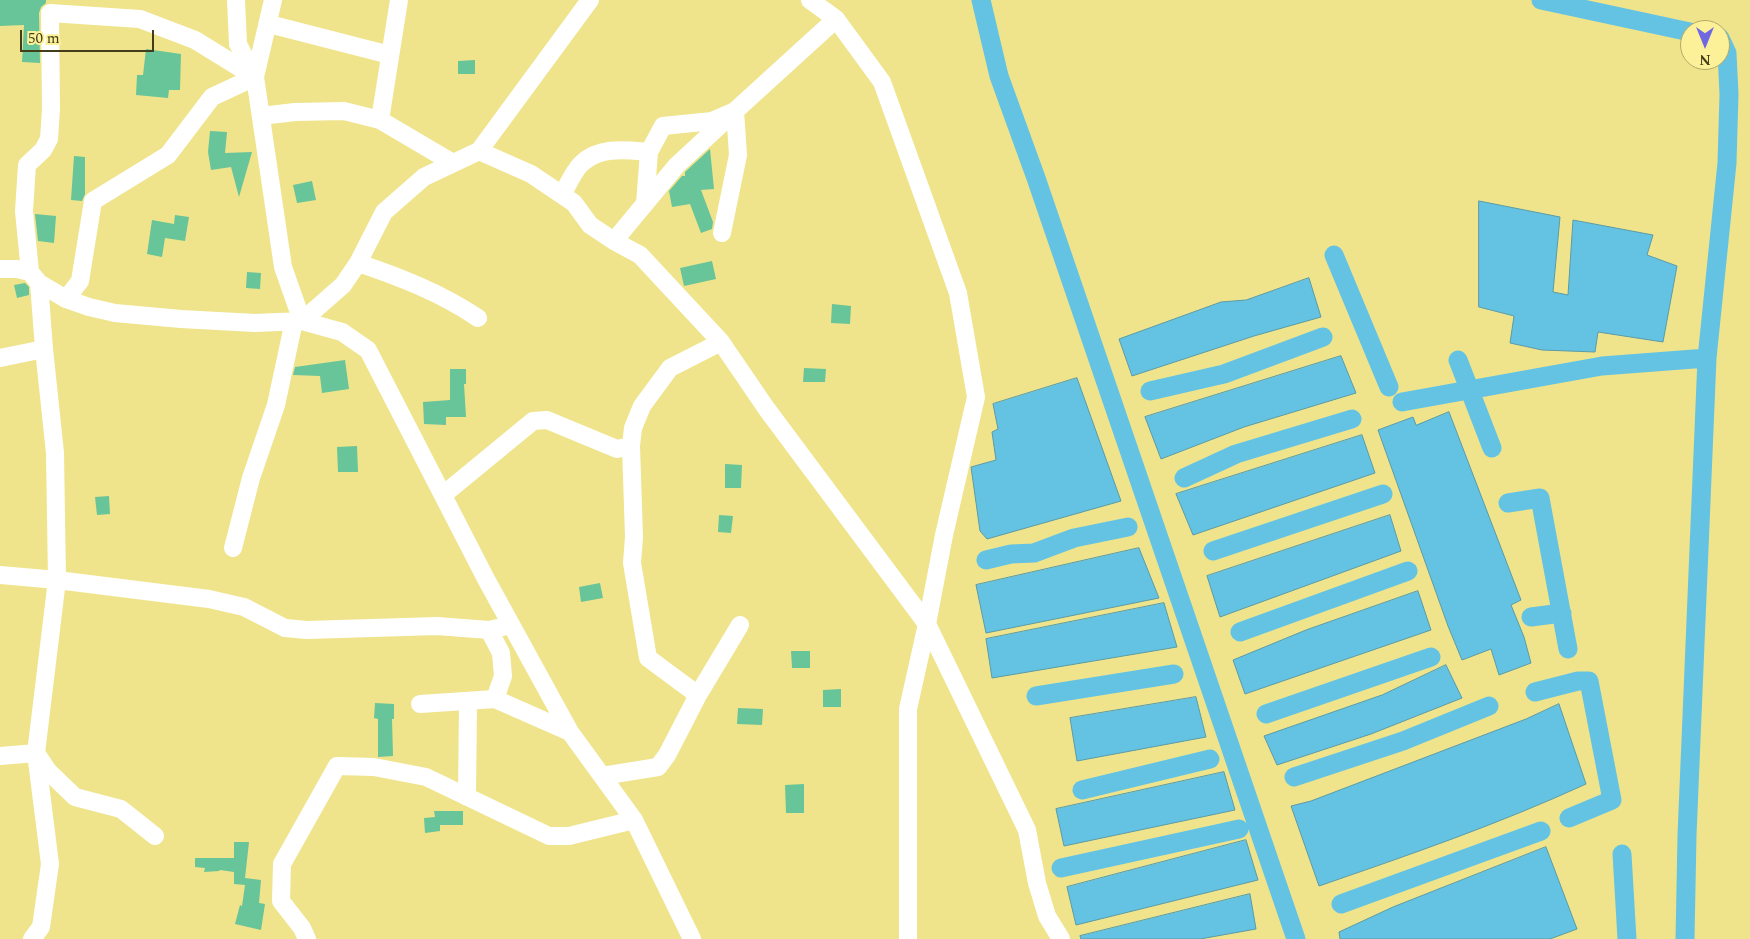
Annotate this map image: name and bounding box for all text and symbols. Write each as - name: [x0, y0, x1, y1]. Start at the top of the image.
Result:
- scale bar: [22, 20, 156, 52]
- north arrow: [1680, 20, 1730, 70]
- text: 50 m: [28, 27, 60, 50]
- text: N: [1699, 49, 1711, 70]

